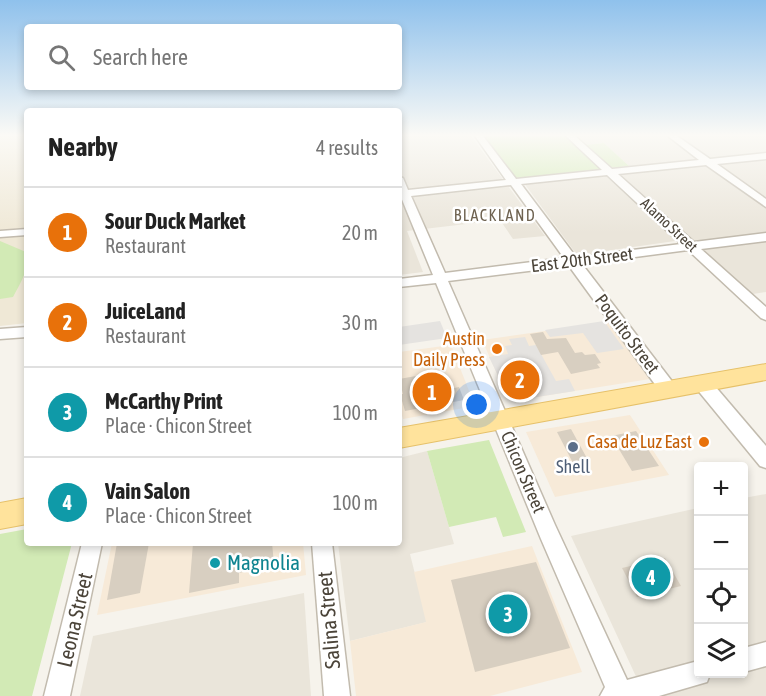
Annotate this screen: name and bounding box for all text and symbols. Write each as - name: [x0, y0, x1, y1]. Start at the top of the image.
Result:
- search box: [24, 24, 402, 90]
- icon: search: [45, 41, 78, 74]
- text: Search here: [93, 44, 188, 70]
- text: Nearby: [48, 132, 118, 162]
- text: 4 results: [316, 136, 378, 159]
- street label: Alamo Street: [638, 194, 701, 255]
- district label: BLACKLAND: [454, 206, 536, 224]
- text: Sour Duck Market: [105, 208, 246, 234]
- text: 1: [63, 221, 72, 244]
- text: 20 m: [342, 221, 378, 244]
- text: Restaurant: [105, 234, 186, 257]
- street label: East 20th Street: [530, 243, 634, 276]
- street label: Poquito Street: [591, 290, 664, 378]
- text: JuiceLand: [105, 298, 186, 324]
- text: 2: [63, 311, 72, 334]
- text: 30 m: [342, 311, 378, 334]
- text: Restaurant: [105, 324, 186, 347]
- place label: Austin Daily Press: [413, 328, 485, 370]
- marker: Austin Daily Press: [490, 342, 504, 356]
- pin: 2: [500, 358, 540, 403]
- pin: 1: [412, 370, 452, 414]
- text: McCarthy Print: [105, 388, 223, 414]
- your location: [462, 390, 491, 419]
- text: 3: [63, 401, 72, 424]
- text: 100 m: [333, 401, 378, 424]
- text: Place · Chicon Street: [105, 414, 252, 437]
- street label: Chicon Street: [497, 428, 550, 516]
- place label: Casa de Luz East: [587, 431, 692, 452]
- marker: Casa de Luz East: [697, 435, 711, 449]
- marker: Shell: [566, 440, 580, 454]
- place label: Shell: [556, 456, 590, 477]
- map controls: [694, 462, 748, 678]
- button: +: [694, 462, 748, 516]
- text: Vain Salon: [105, 478, 190, 504]
- text: 4: [63, 491, 72, 514]
- text: 100 m: [333, 491, 378, 514]
- text: Place · Chicon Street: [105, 504, 252, 527]
- button: −: [694, 516, 748, 570]
- place label: Magnolia: [227, 550, 300, 574]
- pin: 4: [632, 554, 670, 600]
- marker: Magnolia: [208, 556, 222, 570]
- street label: Leona Street: [51, 570, 97, 669]
- street label: Salina Street: [312, 570, 344, 670]
- button: locate: [694, 570, 748, 624]
- pin: 3: [488, 592, 528, 636]
- button: layers: [694, 624, 748, 678]

